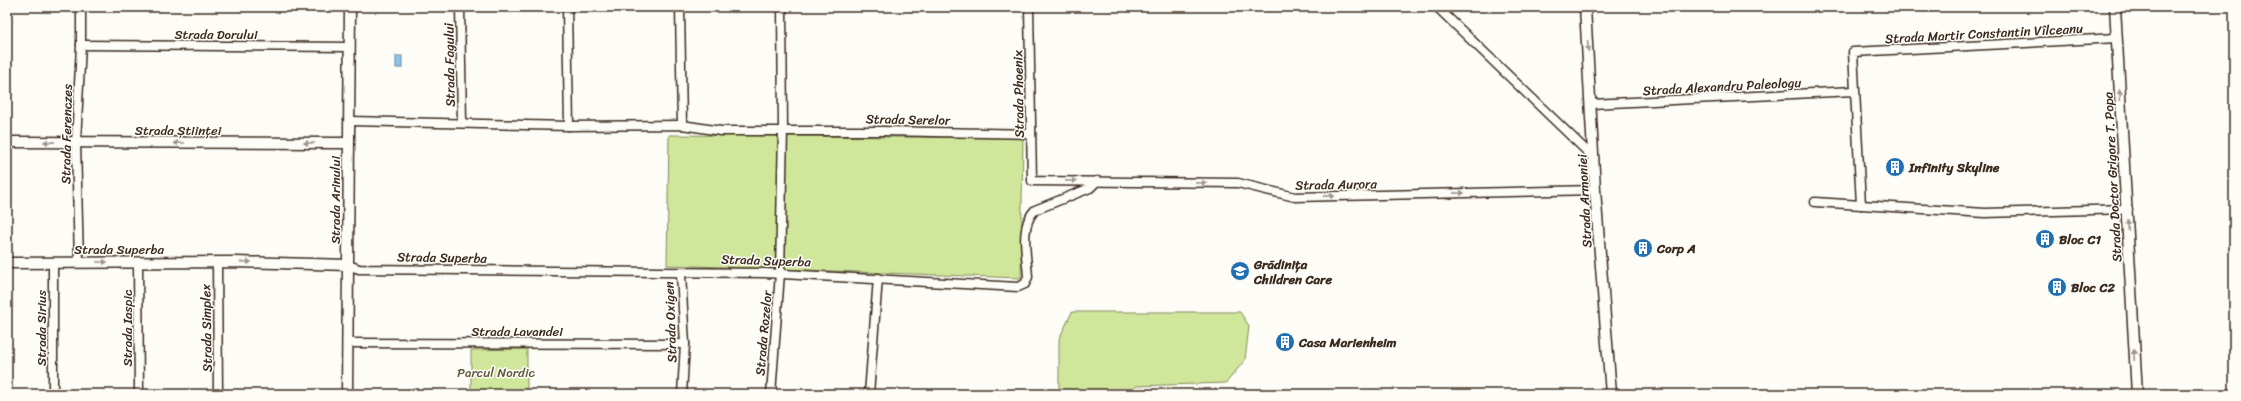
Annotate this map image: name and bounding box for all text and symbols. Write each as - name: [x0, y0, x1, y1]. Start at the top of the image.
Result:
- street label: Strada Martir Constantin Vîlceanu: [1885, 17, 2084, 50]
- street label: Strada Fagului: [437, 22, 462, 107]
- street label: Strada Dorului: [174, 23, 258, 46]
- one-way arrow: [1584, 40, 1591, 52]
- street label: Strada Phoenix: [1006, 50, 1031, 138]
- street label: Strada Alexandru Paleologu: [1642, 71, 1802, 102]
- street label: Strada Ferenczes: [54, 84, 79, 184]
- one-way arrow: [2117, 89, 2124, 101]
- street label: Strada Doctor Grigore T. Popa: [2097, 91, 2128, 263]
- street label: Strada Serelor: [866, 107, 951, 132]
- street label: Strada Științei: [135, 119, 222, 142]
- one-way arrow: [42, 139, 55, 145]
- one-way arrow: [172, 140, 185, 146]
- one-way arrow: [302, 140, 315, 146]
- street label: Strada Armoniei: [1571, 153, 1598, 248]
- street label: Strada Arinului: [324, 156, 347, 244]
- building icon: Infinity Skyline: [1884, 156, 1906, 178]
- place label: Infinity Skyline: [1908, 156, 2000, 179]
- street label: Strada Aurora: [1295, 172, 1378, 197]
- one-way arrow: [1065, 178, 1078, 184]
- one-way arrow: [1195, 180, 1208, 186]
- one-way arrow: [1453, 190, 1466, 196]
- one-way arrow: [1323, 193, 1336, 199]
- one-way arrow: [2125, 219, 2132, 231]
- building icon: Bloc C1: [2034, 228, 2056, 250]
- place label: Bloc C1: [2059, 228, 2101, 251]
- building icon: Corp A: [1632, 237, 1654, 259]
- place label: Corp A: [1656, 237, 1696, 260]
- street label: Strada Superba: [74, 238, 164, 261]
- street label: Strada Superba: [397, 245, 488, 270]
- street label: Strada Superba: [721, 247, 812, 274]
- place label: Grădinița Children Care: [1253, 253, 1332, 291]
- one-way arrow: [96, 259, 109, 265]
- one-way arrow: [240, 259, 253, 265]
- school or university icon: Grădinița Children Care: [1229, 260, 1251, 282]
- building icon: Bloc C2: [2046, 276, 2068, 298]
- place label: Bloc C2: [2071, 276, 2115, 299]
- street label: Strada Oxigen: [658, 281, 683, 363]
- street label: Strada Simplex: [194, 283, 219, 372]
- street label: Strada Iaspic: [116, 289, 139, 367]
- street label: Strada Rozelor: [748, 289, 779, 377]
- street label: Strada Sirius: [30, 290, 53, 366]
- street label: Strada Lavandei: [471, 320, 563, 343]
- building icon: Casa Marienheim: [1274, 331, 1296, 353]
- place label: Casa Marienheim: [1298, 331, 1396, 354]
- one-way arrow: [2131, 349, 2138, 361]
- park label: Parcul Nordic: [457, 361, 536, 384]

